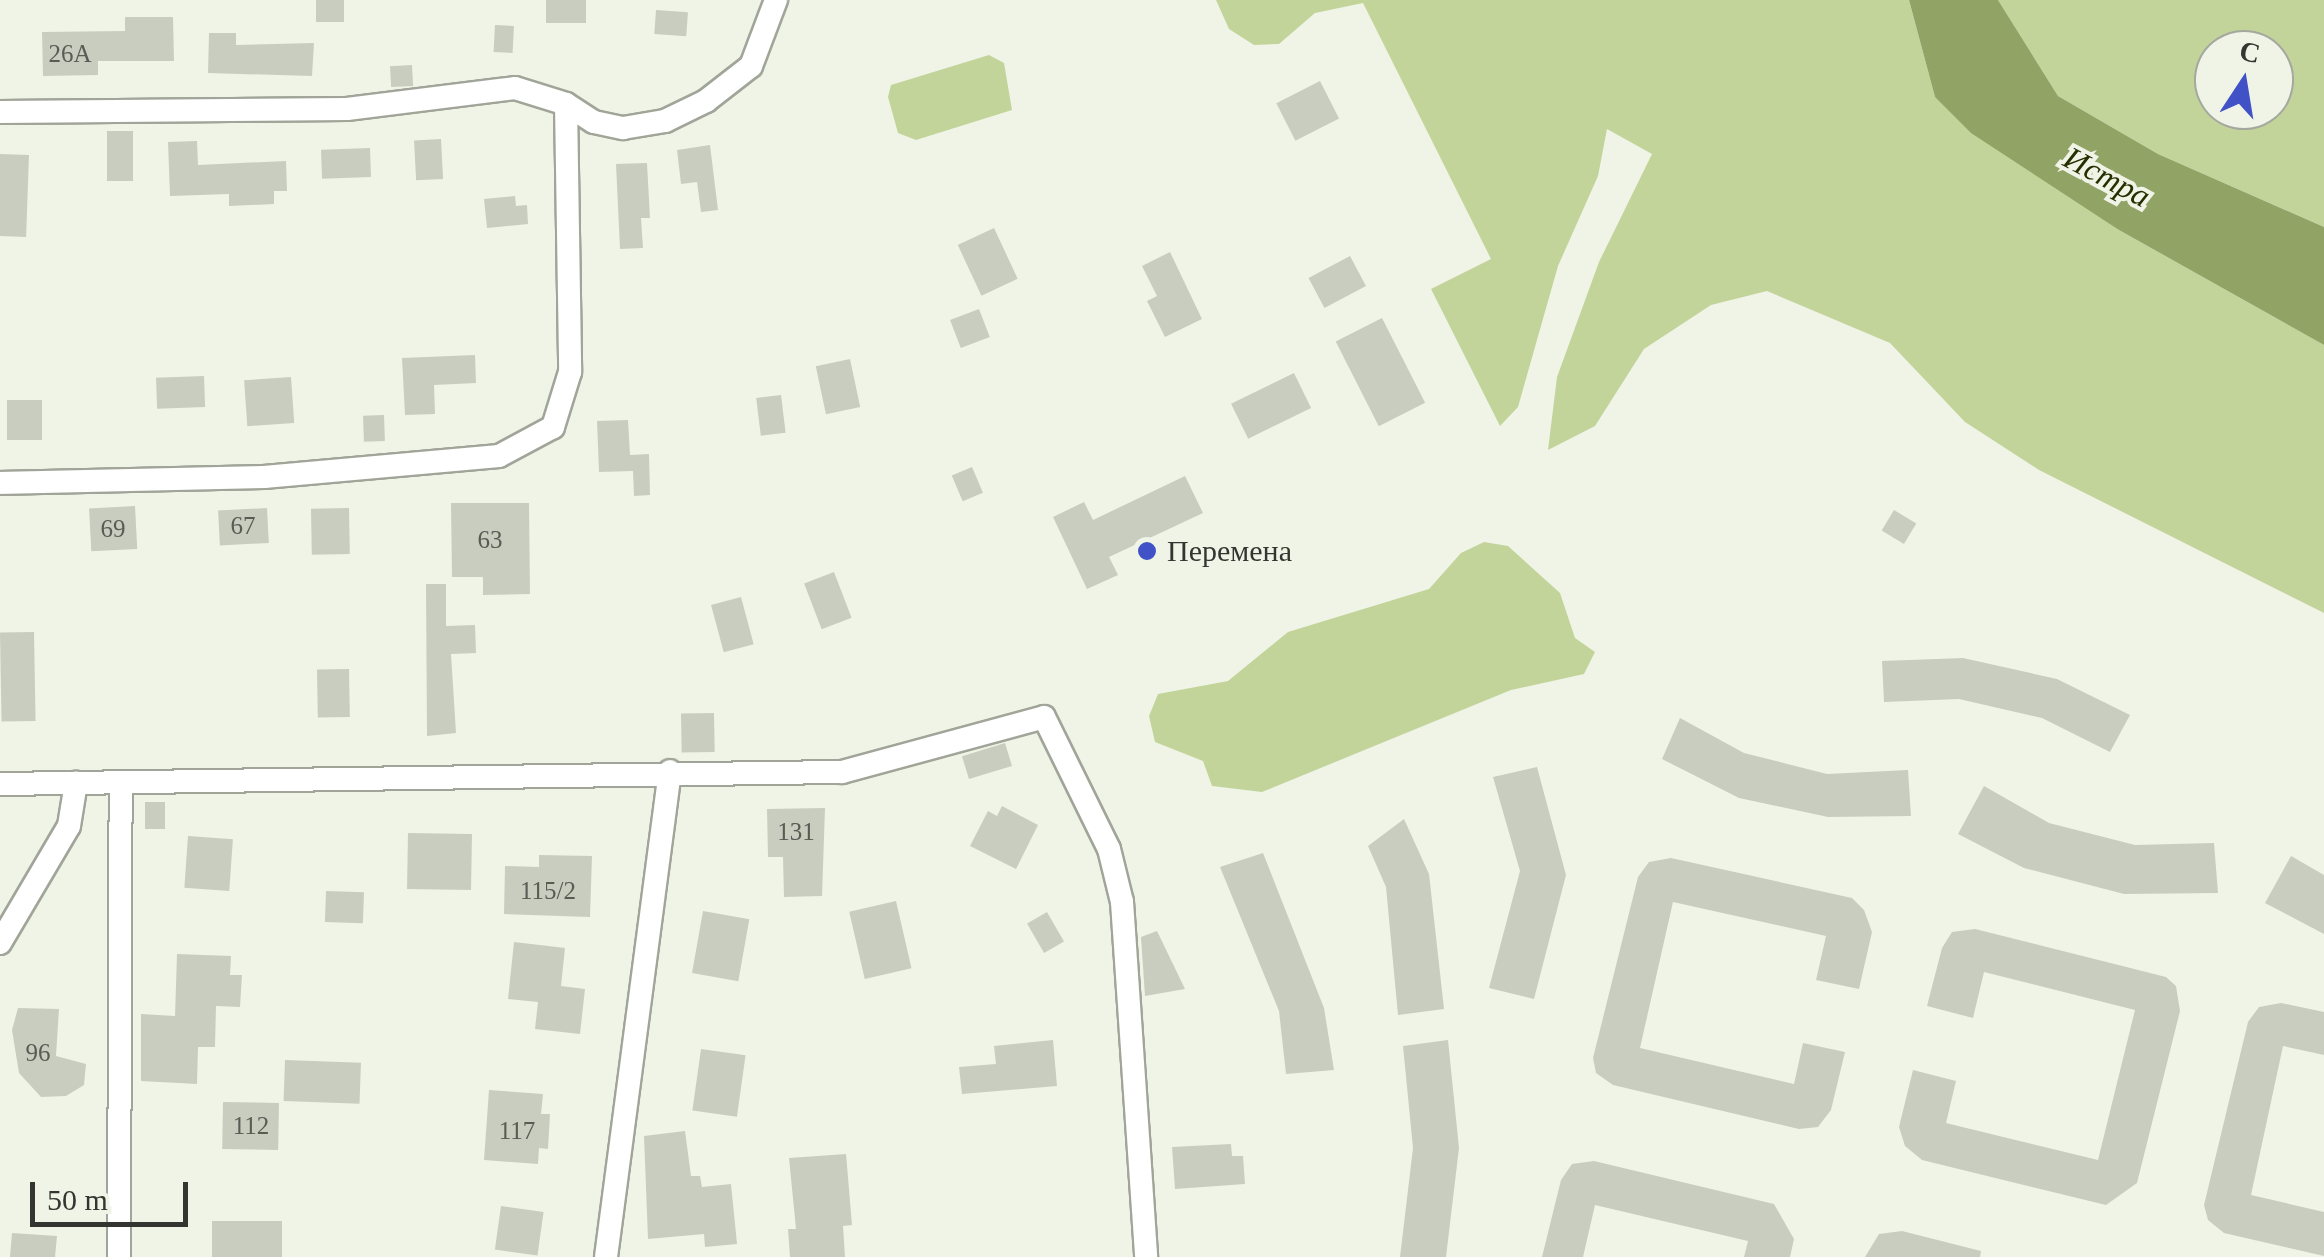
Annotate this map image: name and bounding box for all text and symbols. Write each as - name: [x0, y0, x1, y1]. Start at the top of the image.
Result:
- north arrow: [2194, 30, 2294, 130]
- text: С: [2237, 35, 2263, 69]
- house number: 26А: [48, 39, 92, 69]
- water label: Истра: [2057, 138, 2157, 216]
- house number: 67: [230, 511, 256, 541]
- house number: 69: [100, 514, 126, 544]
- house number: 63: [478, 525, 502, 555]
- place label: Перемена: [1167, 533, 1292, 569]
- marker: Перемена: [1136, 540, 1158, 562]
- house number: 131: [777, 817, 815, 847]
- house number: 115/2: [520, 876, 576, 906]
- house number: 96: [26, 1038, 50, 1068]
- house number: 112: [233, 1111, 269, 1141]
- house number: 117: [499, 1116, 535, 1146]
- scale bar: [35, 1162, 192, 1224]
- text: 50 m: [47, 1183, 108, 1216]

